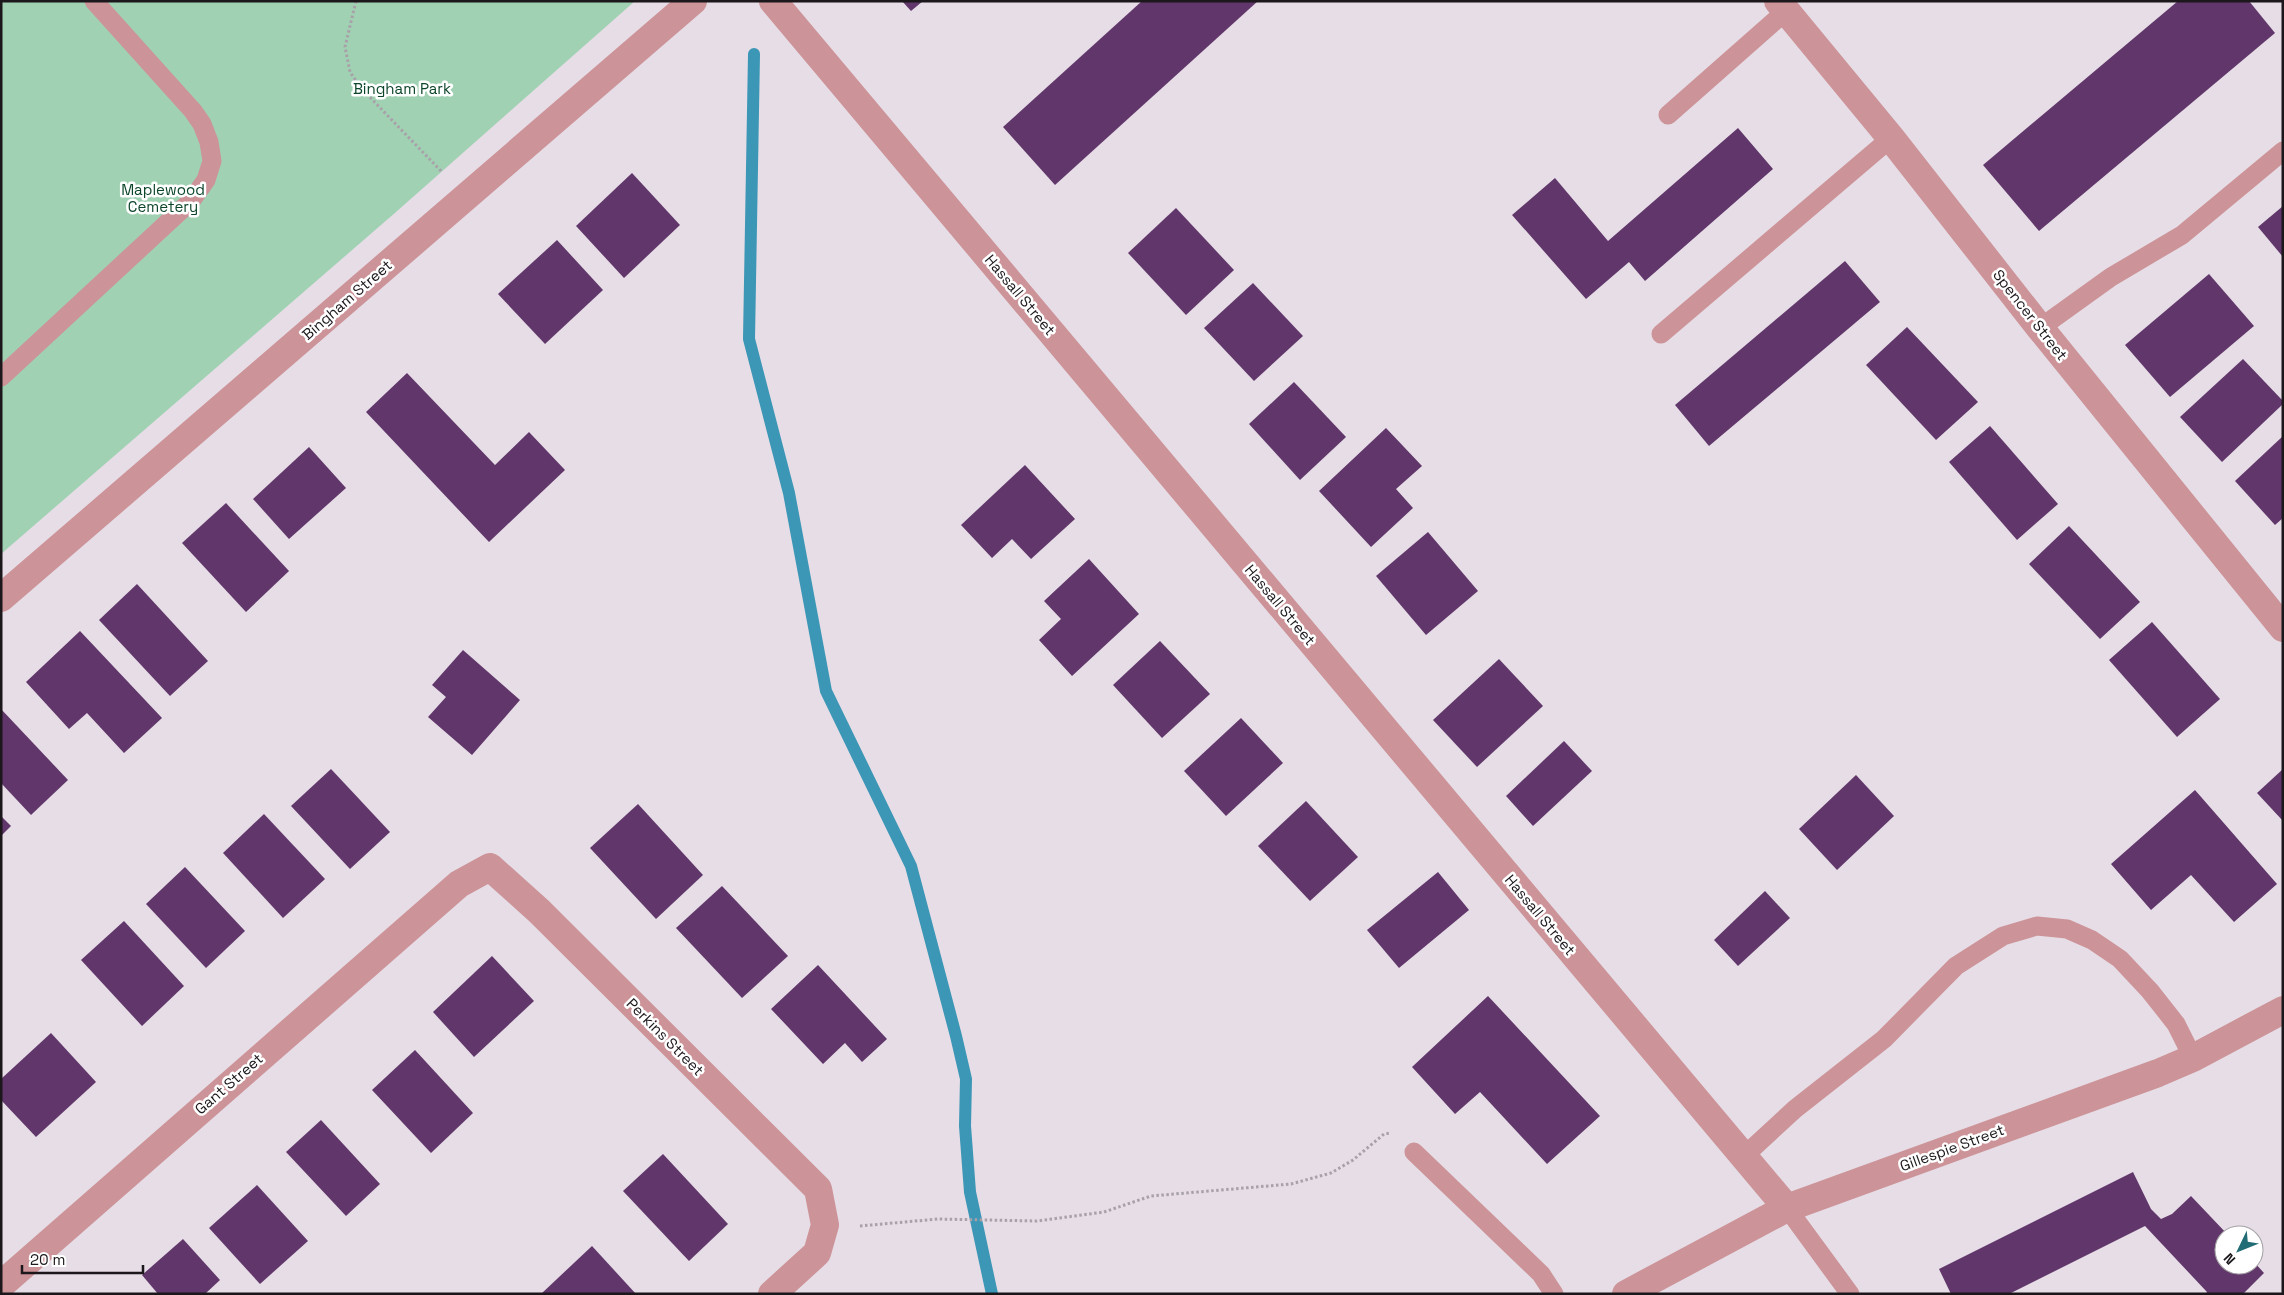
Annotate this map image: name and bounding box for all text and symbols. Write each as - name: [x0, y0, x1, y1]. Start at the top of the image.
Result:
- park label: Bingham Park: [353, 79, 451, 98]
- park label: Maplewood Cemetery: [121, 180, 205, 216]
- street label: Hassall Street: [981, 250, 1060, 339]
- street label: Bingham Street: [298, 255, 396, 344]
- street label: Spencer Street: [1989, 265, 2072, 364]
- street label: Hassall Street: [1241, 560, 1320, 649]
- street label: Hassall Street: [1501, 870, 1580, 959]
- street label: Perkins Street: [623, 994, 708, 1079]
- street label: Gant Street: [191, 1049, 267, 1118]
- street label: Gillespie Street: [1897, 1120, 2007, 1175]
- north arrow: [2214, 1225, 2264, 1275]
- scale bar: [22, 1242, 144, 1274]
- text: N: [2220, 1249, 2239, 1268]
- text: 20 m: [30, 1250, 65, 1269]

